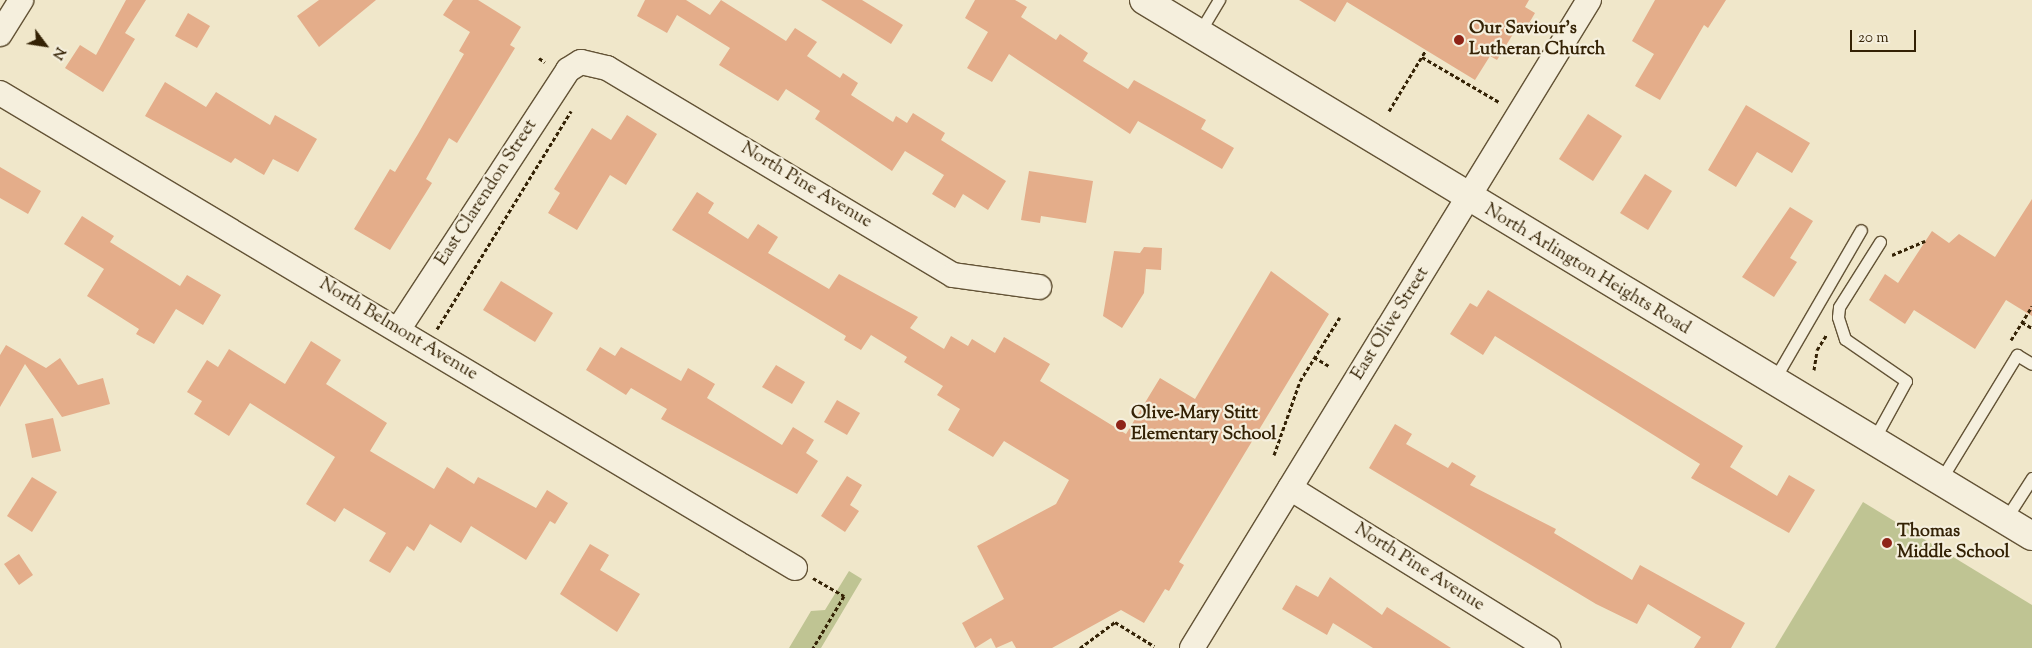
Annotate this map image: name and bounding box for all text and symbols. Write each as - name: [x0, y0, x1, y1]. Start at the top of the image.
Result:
- place label: Our Saviour's Lutheran Church: [1469, 19, 1605, 62]
- north arrow: [20, 20, 70, 70]
- scale bar: [1852, 20, 1918, 52]
- text: 20 m: [1858, 28, 1889, 49]
- marker: Our Saviour's Lutheran Church: [1453, 34, 1465, 46]
- text: N: [46, 43, 69, 63]
- street label: East Clarendon Street: [432, 116, 542, 270]
- street label: North Pine Avenue: [737, 138, 875, 234]
- street label: North Arlington Heights Road: [1480, 200, 1694, 340]
- street label: East Olive Street: [1348, 263, 1434, 385]
- street label: North Belmont Avenue: [315, 274, 481, 386]
- place label: Olive-Mary Stitt Elementary School: [1131, 404, 1276, 446]
- marker: Olive-Mary Stitt Elementary School: [1115, 419, 1127, 431]
- street label: North Pine Avenue: [1350, 519, 1488, 617]
- place label: Thomas Middle School: [1897, 522, 2010, 564]
- marker: Thomas Middle School: [1881, 537, 1893, 549]

